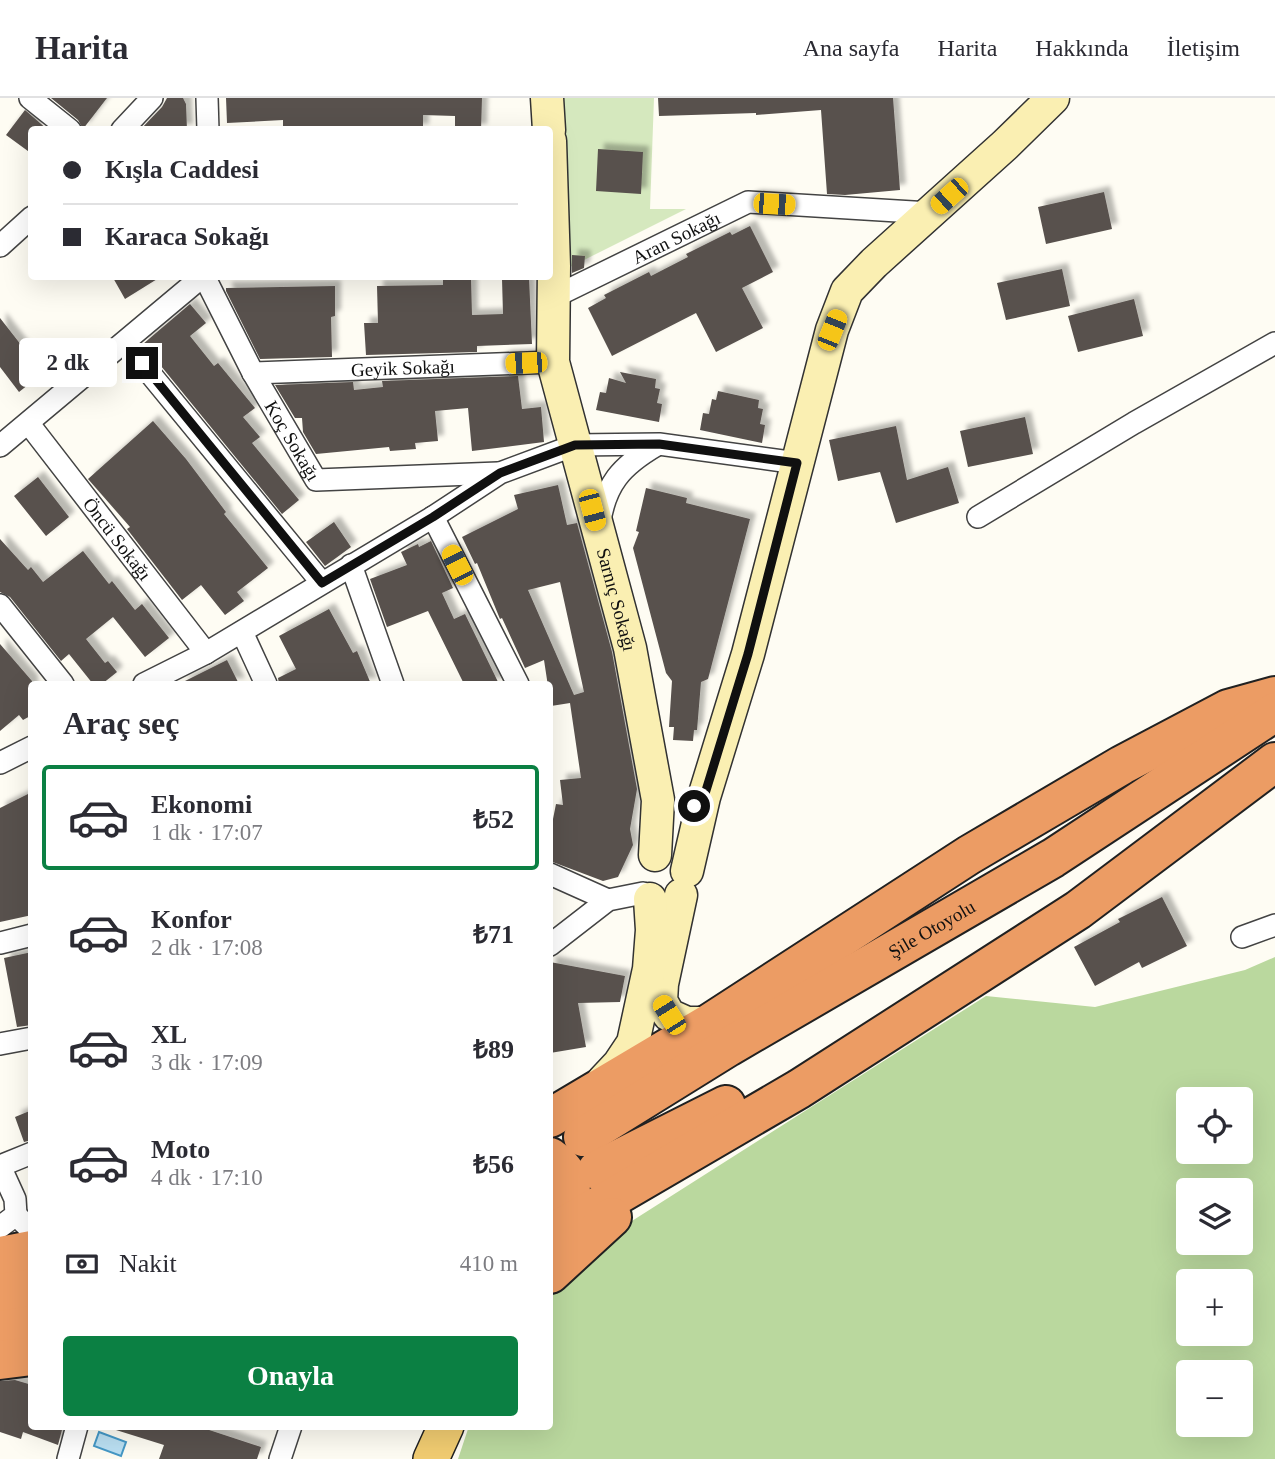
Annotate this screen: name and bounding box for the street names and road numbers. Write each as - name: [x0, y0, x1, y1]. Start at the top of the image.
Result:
- street label: Aran Sokağı: [629, 207, 724, 268]
- street label: Geyik Sokağı: [351, 356, 455, 380]
- street label: Koç Sokağı: [261, 397, 324, 485]
- street label: Öncü Sokağı: [79, 494, 156, 585]
- street label: Sarnıç Sokağı: [593, 546, 640, 653]
- street label: Şile Otoyolu: [885, 896, 979, 962]

